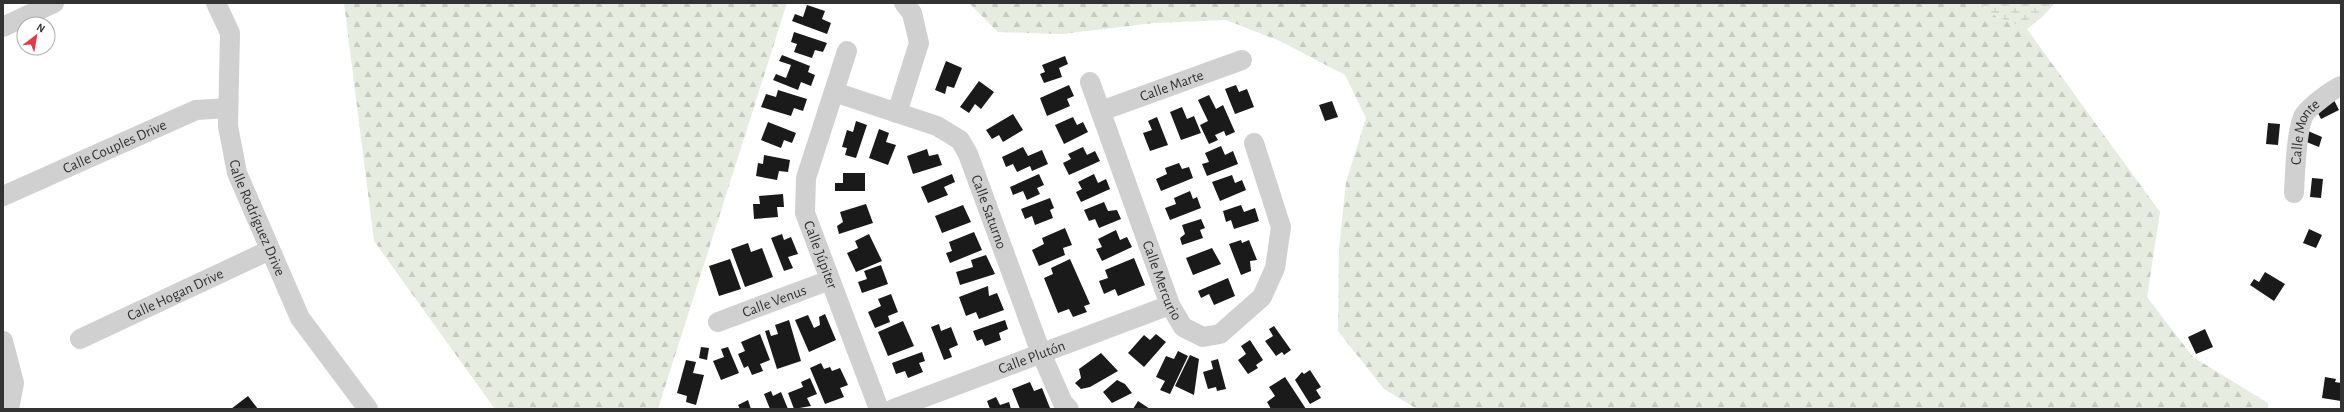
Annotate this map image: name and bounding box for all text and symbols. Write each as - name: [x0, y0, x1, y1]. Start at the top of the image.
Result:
- north arrow: [16, 16, 56, 56]
- text: N: [35, 21, 47, 35]
- street label: Calle Marte: [1138, 67, 1205, 104]
- street label: Calle Monte: [2288, 96, 2322, 166]
- street label: Calle Couples Drive: [60, 117, 169, 176]
- street label: Calle Rodríguez Drive: [227, 158, 288, 278]
- street label: Calle Saturno: [969, 173, 1010, 251]
- street label: Calle Júpiter: [801, 219, 840, 291]
- street label: Calle Mercurio: [1140, 239, 1185, 323]
- street label: Calle Hogan Drive: [125, 266, 226, 323]
- street label: Calle Venus: [740, 282, 808, 320]
- street label: Calle Plutón: [996, 338, 1067, 376]

